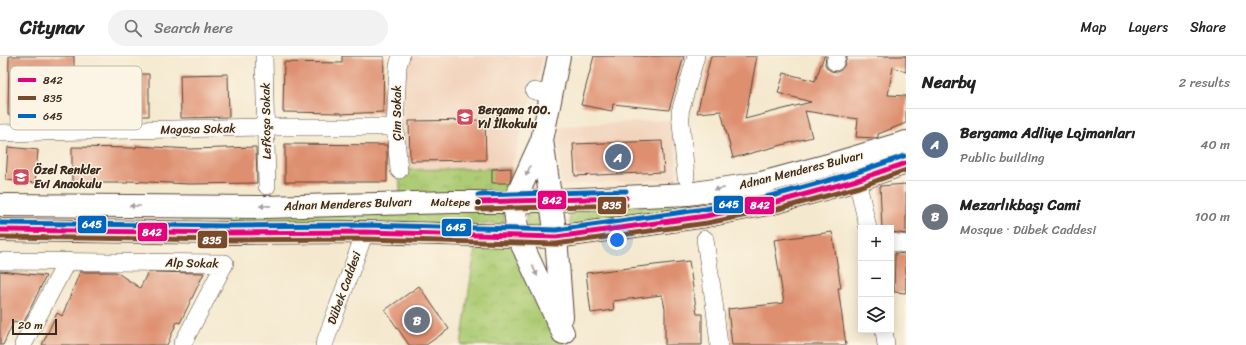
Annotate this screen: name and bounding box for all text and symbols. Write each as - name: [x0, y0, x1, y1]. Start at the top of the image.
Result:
- search box: [108, 10, 388, 46]
- text: Citynav: [20, 11, 84, 44]
- text: Search here: [154, 15, 233, 41]
- text: Map: [1081, 15, 1106, 40]
- text: Layers: [1128, 15, 1168, 40]
- text: Share: [1190, 15, 1226, 40]
- icon: search: [122, 17, 144, 39]
- legend: [10, 66, 142, 130]
- text: Nearby: [922, 67, 976, 97]
- text: 842: [43, 71, 64, 90]
- text: 2 results: [1179, 71, 1230, 94]
- street label: Lefkoşa Sokak: [254, 82, 278, 159]
- street label: Çim Sokak: [386, 85, 408, 141]
- text: 835: [43, 89, 63, 108]
- place label: Bergama 100. Yıl İlkokulu: [478, 99, 551, 135]
- text: 645: [43, 107, 63, 126]
- school or university icon: Bergama 100. Yıl İlkokulu: [455, 107, 475, 127]
- street label: Magosa Sokak: [160, 117, 236, 141]
- text: Bergama Adliye Lojmanları: [960, 120, 1135, 146]
- text: A: [931, 133, 939, 156]
- text: 40 m: [1200, 133, 1230, 156]
- pin: A: [605, 142, 631, 172]
- street label: Adnan Menderes Bulvarı: [735, 144, 866, 196]
- text: Public building: [960, 146, 1045, 169]
- place label: Özel Renkler Evi Anaokulu: [33, 159, 102, 195]
- one-way arrow: [525, 165, 531, 177]
- school or university icon: Özel Renkler Evi Anaokulu: [11, 167, 31, 187]
- one-way arrow: [713, 187, 725, 193]
- line badge: 842: [537, 190, 567, 210]
- street label: Adnan Menderes Bulvarı: [283, 191, 412, 217]
- text: 842: [541, 191, 563, 210]
- text: Mezarlıkbaşı Cami: [960, 192, 1080, 218]
- place label: Maltepe: [431, 193, 471, 212]
- line badge: 645: [713, 195, 744, 214]
- text: 645: [718, 195, 739, 214]
- line badge: 835: [597, 196, 627, 215]
- text: 835: [601, 196, 622, 215]
- line badge: 842: [744, 196, 775, 215]
- text: 842: [749, 196, 771, 215]
- marker: Maltepe: [473, 197, 483, 207]
- one-way arrow: [128, 203, 141, 209]
- one-way arrow: [259, 203, 271, 210]
- text: B: [931, 205, 939, 228]
- text: 100 m: [1195, 205, 1230, 228]
- line badge: 645: [77, 215, 107, 234]
- text: 645: [81, 215, 102, 234]
- line badge: 645: [441, 218, 472, 237]
- text: 645: [445, 218, 466, 237]
- text: Mosque · Dübek Caddesi: [960, 218, 1096, 241]
- line badge: 842: [137, 222, 168, 242]
- text: 842: [141, 223, 163, 242]
- map controls: [858, 225, 894, 333]
- button: +: [858, 225, 894, 261]
- line badge: 835: [197, 230, 228, 249]
- your location: [607, 230, 627, 250]
- text: 835: [201, 231, 222, 250]
- street label: Dübek Caddesi: [321, 248, 368, 328]
- street label: Alp Sokak: [164, 252, 219, 274]
- button: −: [858, 261, 894, 297]
- one-way arrow: [532, 266, 538, 277]
- button: layers: [858, 297, 894, 333]
- pin: B: [404, 305, 430, 335]
- text: 20 m: [18, 316, 43, 335]
- scale bar: [12, 317, 57, 336]

